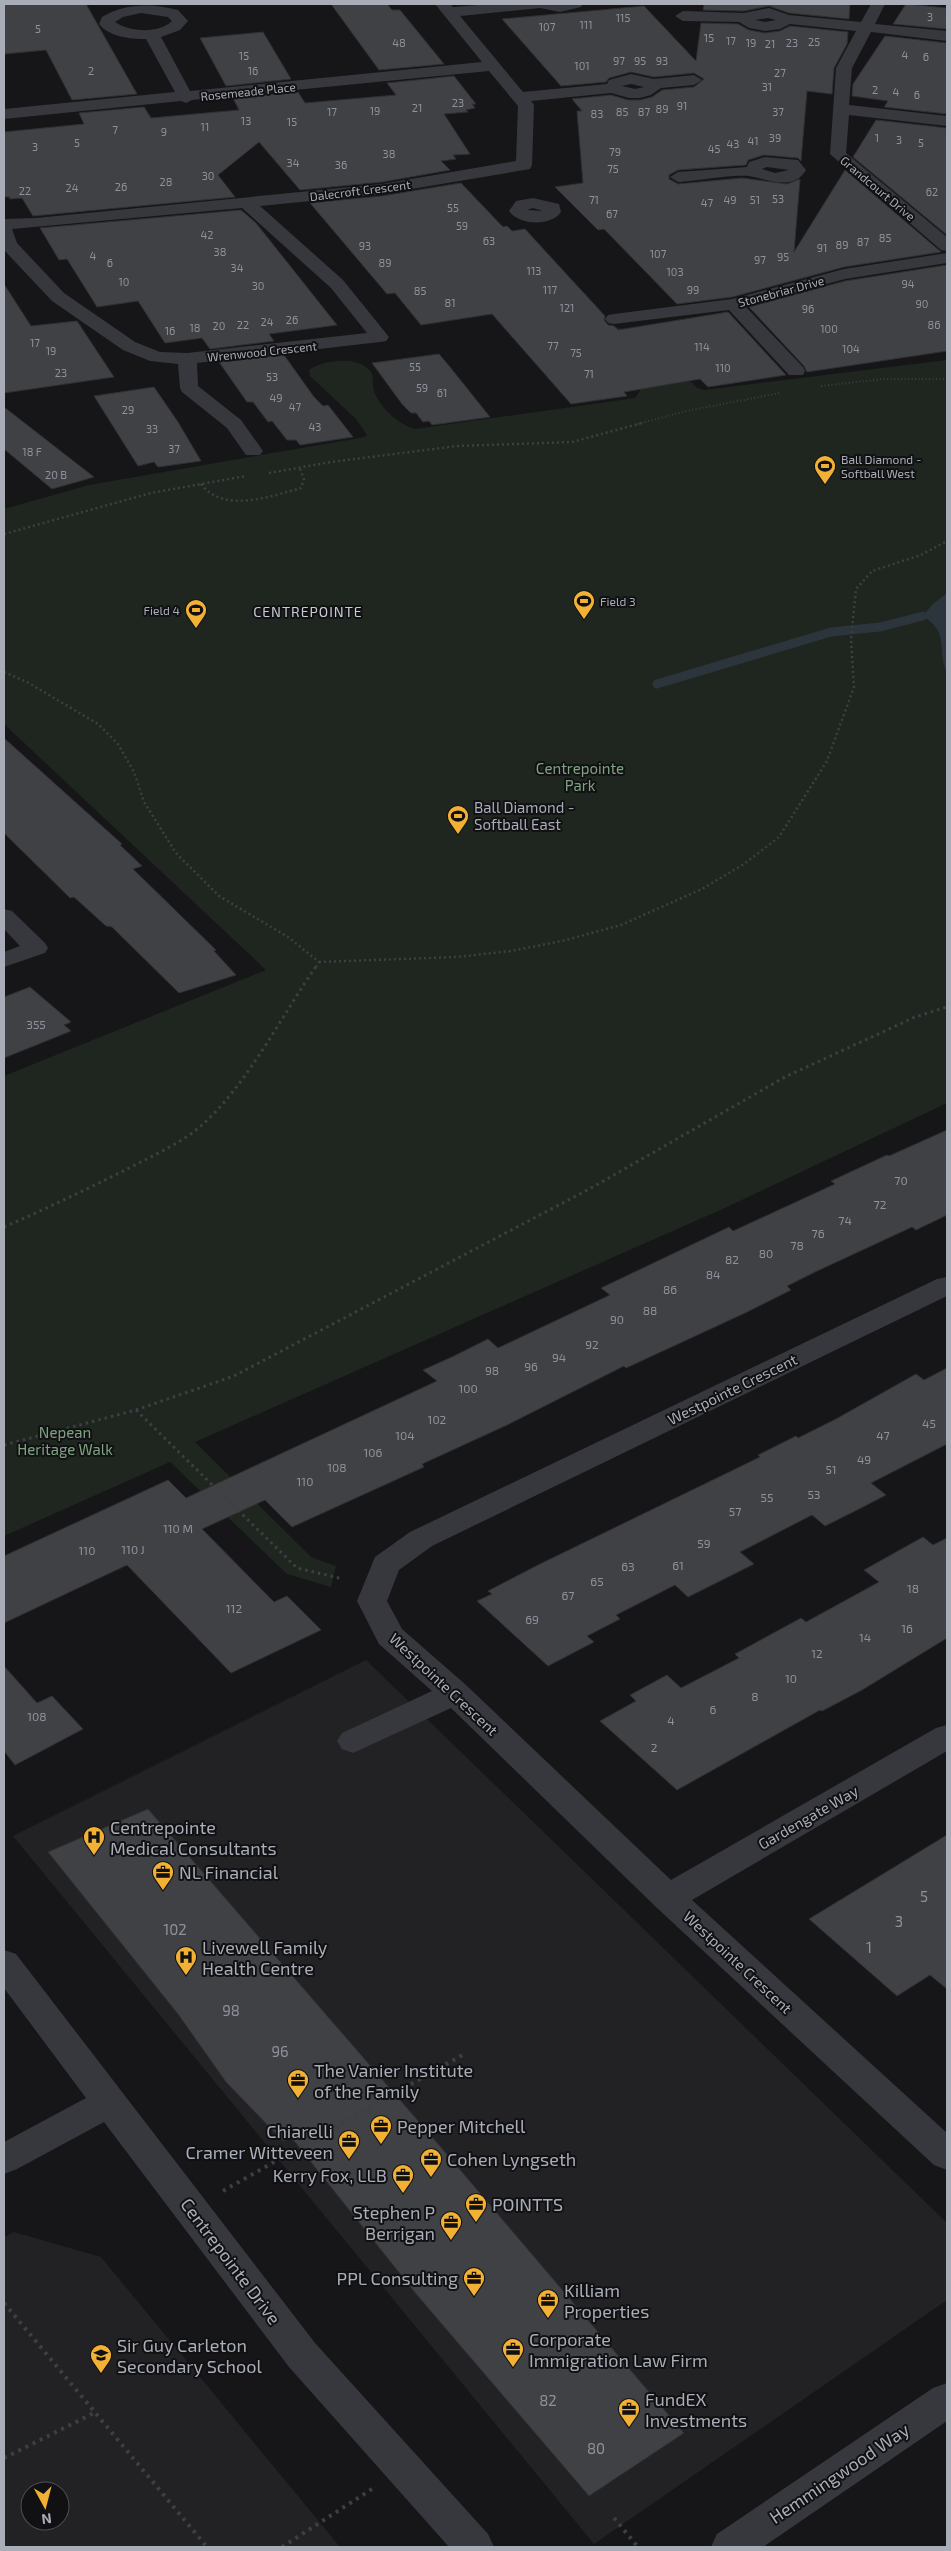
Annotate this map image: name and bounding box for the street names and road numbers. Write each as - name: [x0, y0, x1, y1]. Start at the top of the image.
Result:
- street label: Rosemeade Place: [200, 79, 296, 103]
- street label: Grandcourt Drive: [838, 153, 918, 223]
- street label: Dalecroft Crescent: [309, 177, 412, 203]
- street label: Stonebriar Drive: [736, 273, 826, 309]
- street label: Wrenwood Crescent: [207, 338, 318, 364]
- street label: Westpointe Crescent: [664, 1350, 800, 1428]
- street label: Westpointe Crescent: [386, 1629, 502, 1739]
- street label: Gardengate Way: [755, 1781, 861, 1853]
- street label: Westpointe Crescent: [680, 1907, 796, 2017]
- street label: Centrepointe Drive: [176, 2193, 286, 2329]
- street label: Hemmingwood Way: [765, 2418, 913, 2528]

